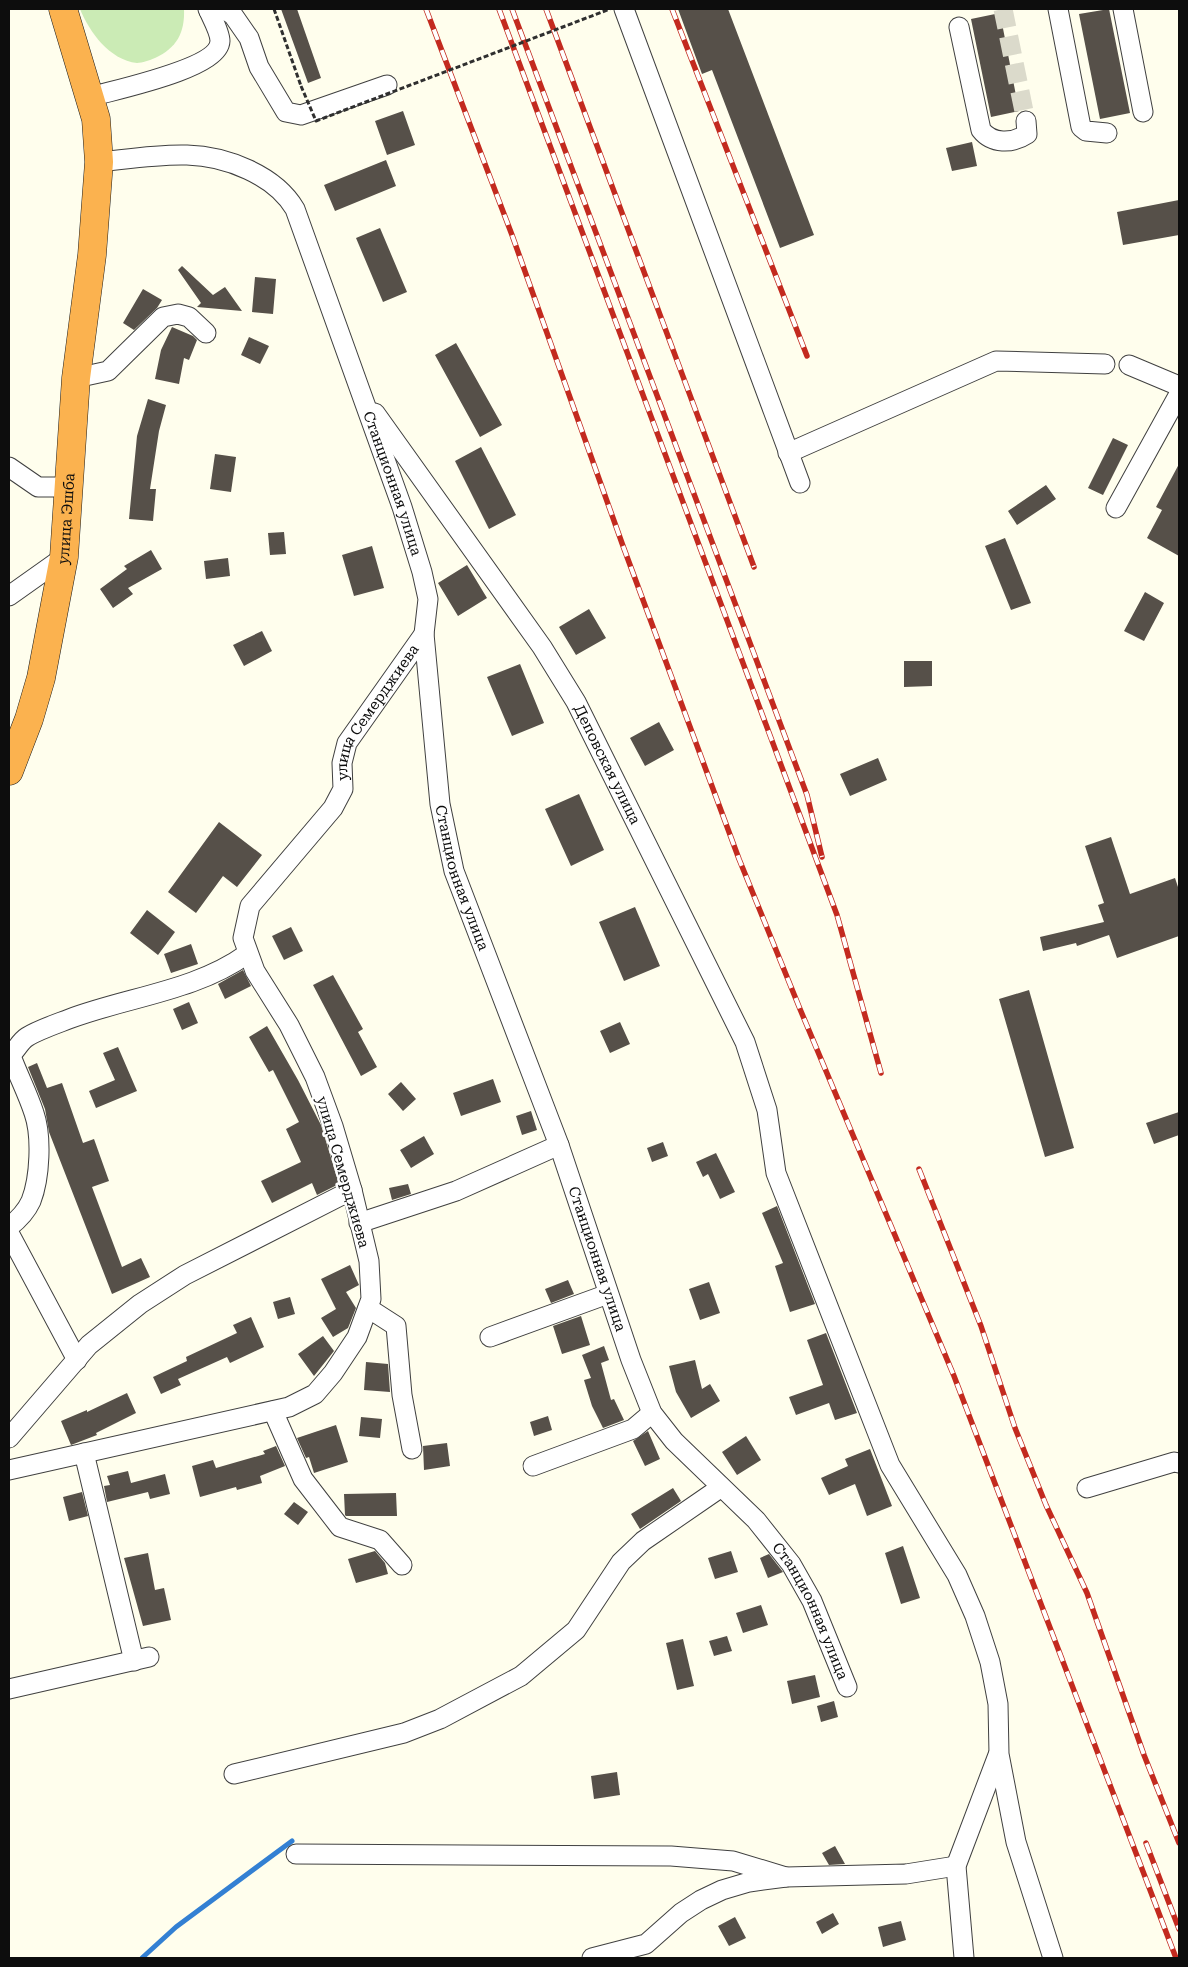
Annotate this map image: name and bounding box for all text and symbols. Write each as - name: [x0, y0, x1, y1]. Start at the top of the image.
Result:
- street label: Станционная улица: [359, 409, 425, 558]
- street label: улица Эшба: [54, 472, 79, 566]
- street label: улица Семерджиева: [333, 641, 423, 781]
- street label: Деповская улица: [570, 702, 644, 827]
- street label: Станционная улица: [431, 803, 493, 953]
- street label: улица Семерджиева: [313, 1094, 373, 1250]
- street label: Станционная улица: [565, 1184, 630, 1334]
- street label: Станционная улица: [768, 1539, 852, 1682]

